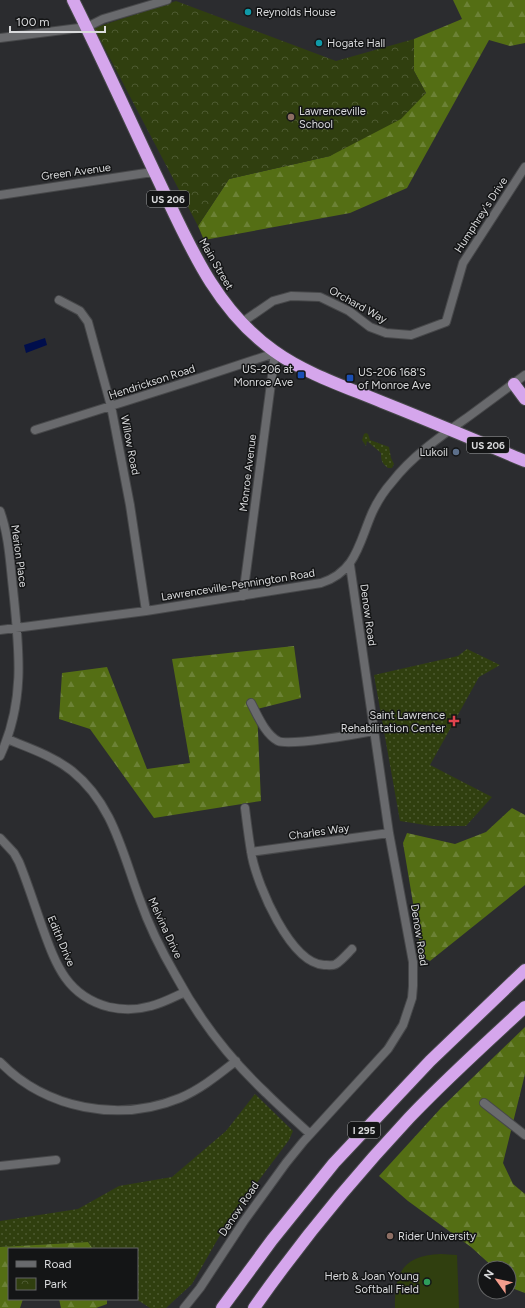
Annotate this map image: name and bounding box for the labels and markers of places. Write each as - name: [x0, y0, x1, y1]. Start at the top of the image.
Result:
- place label: Reynolds House: [256, 6, 336, 19]
- marker: Reynolds House: [243, 7, 253, 17]
- place label: Hogate Hall: [327, 37, 385, 50]
- marker: Hogate Hall: [314, 38, 324, 48]
- place label: Lawrenceville School: [299, 105, 366, 131]
- marker: Lawrenceville School: [286, 112, 296, 122]
- place label: US-206 at Monroe Ave: [233, 363, 293, 389]
- place label: US-206 168'S of Monroe Ave: [358, 366, 431, 392]
- marker: US-206 at Monroe Ave: [296, 370, 306, 380]
- marker: US-206 168'S of Monroe Ave: [345, 373, 355, 383]
- place label: Lukoil: [420, 446, 448, 459]
- marker: Lukoil: [451, 447, 461, 457]
- place label: Saint Lawrence Rehabilitation Center: [341, 709, 445, 735]
- marker: Saint Lawrence Rehabilitation Center: [448, 715, 460, 727]
- place label: Rider University: [398, 1230, 476, 1243]
- marker: Rider University: [385, 1231, 395, 1241]
- place label: Herb & Joan Young Softball Field: [324, 1270, 419, 1296]
- marker: Herb & Joan Young Softball Field: [422, 1277, 432, 1287]

